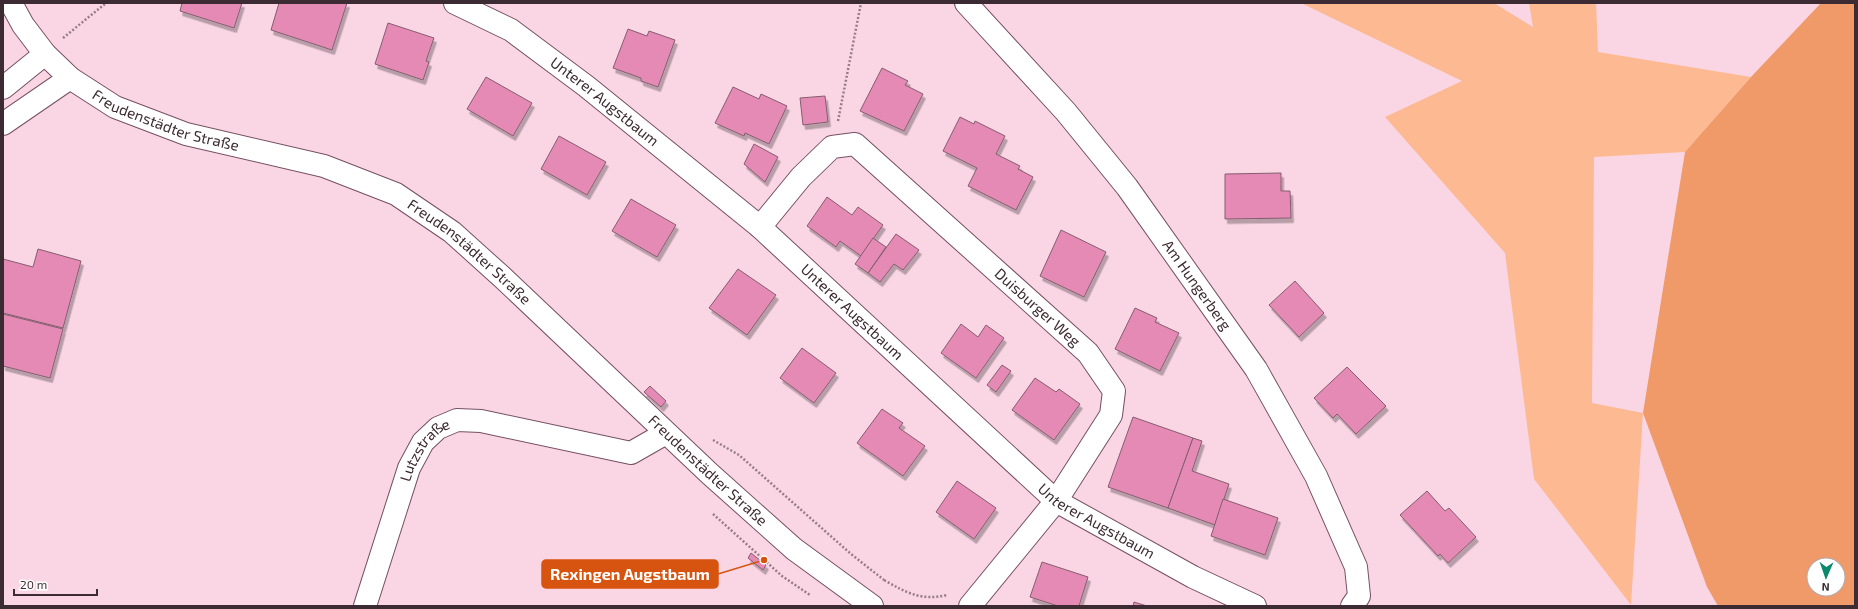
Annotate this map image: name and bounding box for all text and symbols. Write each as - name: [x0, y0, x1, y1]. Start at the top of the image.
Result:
- street label: Unterer Augstbaum: [547, 53, 663, 149]
- street label: Freudenstädter Straße: [89, 85, 241, 154]
- street label: Freudenstädter Straße: [405, 195, 535, 308]
- street label: Am Hungerberg: [1159, 236, 1236, 334]
- street label: Unterer Augstbaum: [798, 260, 908, 363]
- street label: Duisburger Weg: [992, 264, 1085, 350]
- street label: Freudenstädter Straße: [645, 411, 772, 529]
- street label: Lutzstraße: [395, 414, 452, 483]
- street label: Unterer Augstbaum: [1035, 479, 1158, 562]
- north arrow: [1806, 557, 1846, 597]
- callout: Rexingen Augstbaum: [542, 560, 718, 588]
- text: Rexingen Augstbaum: [550, 564, 710, 583]
- scale bar: [14, 571, 97, 597]
- text: 20 m: [20, 577, 47, 591]
- text: N: [1821, 581, 1830, 594]

